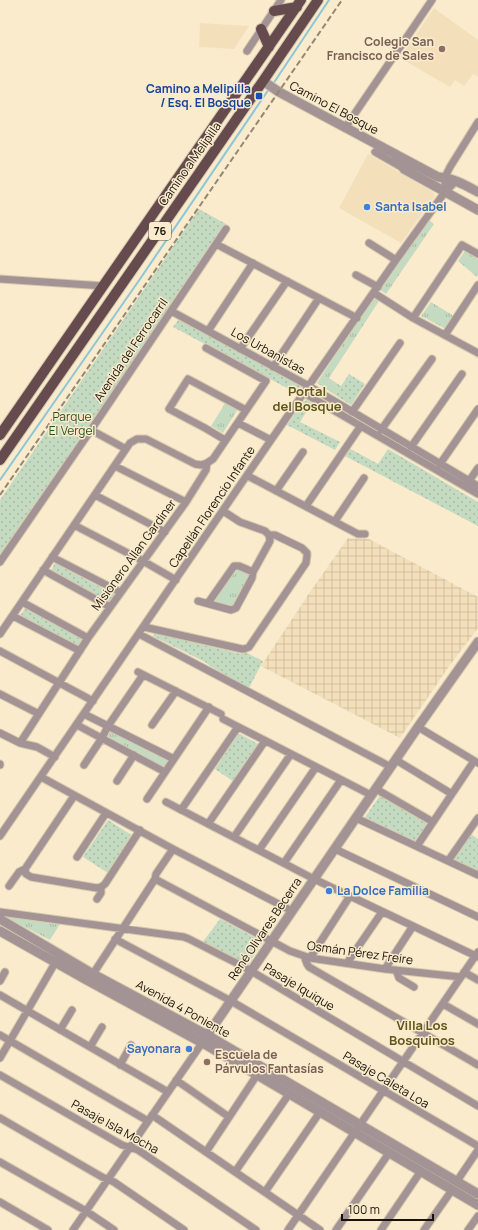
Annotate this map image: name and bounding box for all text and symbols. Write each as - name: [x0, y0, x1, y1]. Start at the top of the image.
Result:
- place label: Colegio San Francisco de Sales: [327, 33, 434, 64]
- marker: Colegio San Francisco de Sales: [437, 44, 447, 54]
- street label: Camino El Bosque: [287, 77, 382, 138]
- place label: Camino a Melipilla / Esq. El Bosque: [146, 80, 251, 111]
- marker: Camino a Melipilla / Esq. El Bosque: [254, 91, 264, 101]
- street label: Camino a Melipilla: [154, 118, 225, 209]
- place label: Santa Isabel: [375, 198, 447, 215]
- marker: Santa Isabel: [362, 202, 372, 212]
- road number: 76: [149, 222, 171, 240]
- street label: Avenida del Ferrocarril: [90, 295, 172, 405]
- street label: Los Urbanistas: [228, 323, 308, 378]
- district label: Portal del Bosque: [272, 382, 342, 415]
- park label: Parque El Vergel: [49, 408, 95, 439]
- street label: Capellán Florencio Infante: [164, 443, 259, 571]
- street label: Misionero Allan Gardiner: [87, 495, 180, 614]
- street label: René Olivares Becerra: [224, 874, 305, 983]
- place label: La Dolce Familia: [337, 882, 429, 899]
- marker: La Dolce Familia: [324, 886, 334, 896]
- street label: Osmán Pérez Freire: [306, 937, 414, 968]
- street label: Pasaje Iquique: [261, 959, 338, 1014]
- street label: Avenida 4 Poniente: [133, 976, 233, 1041]
- district label: Villa Los Bosquinos: [389, 1016, 455, 1049]
- place label: Sayonara: [127, 1040, 181, 1057]
- marker: Sayonara: [184, 1044, 194, 1054]
- place label: Escuela de Párvulos Fantasías: [215, 1046, 324, 1077]
- street label: Pasaje Caleta Loa: [340, 1047, 433, 1112]
- marker: Escuela de Párvulos Fantasías: [202, 1057, 212, 1067]
- street label: Pasaje Isla Mocha: [68, 1095, 162, 1158]
- scale bar: [342, 1196, 433, 1222]
- text: 100 m: [348, 1201, 380, 1218]

